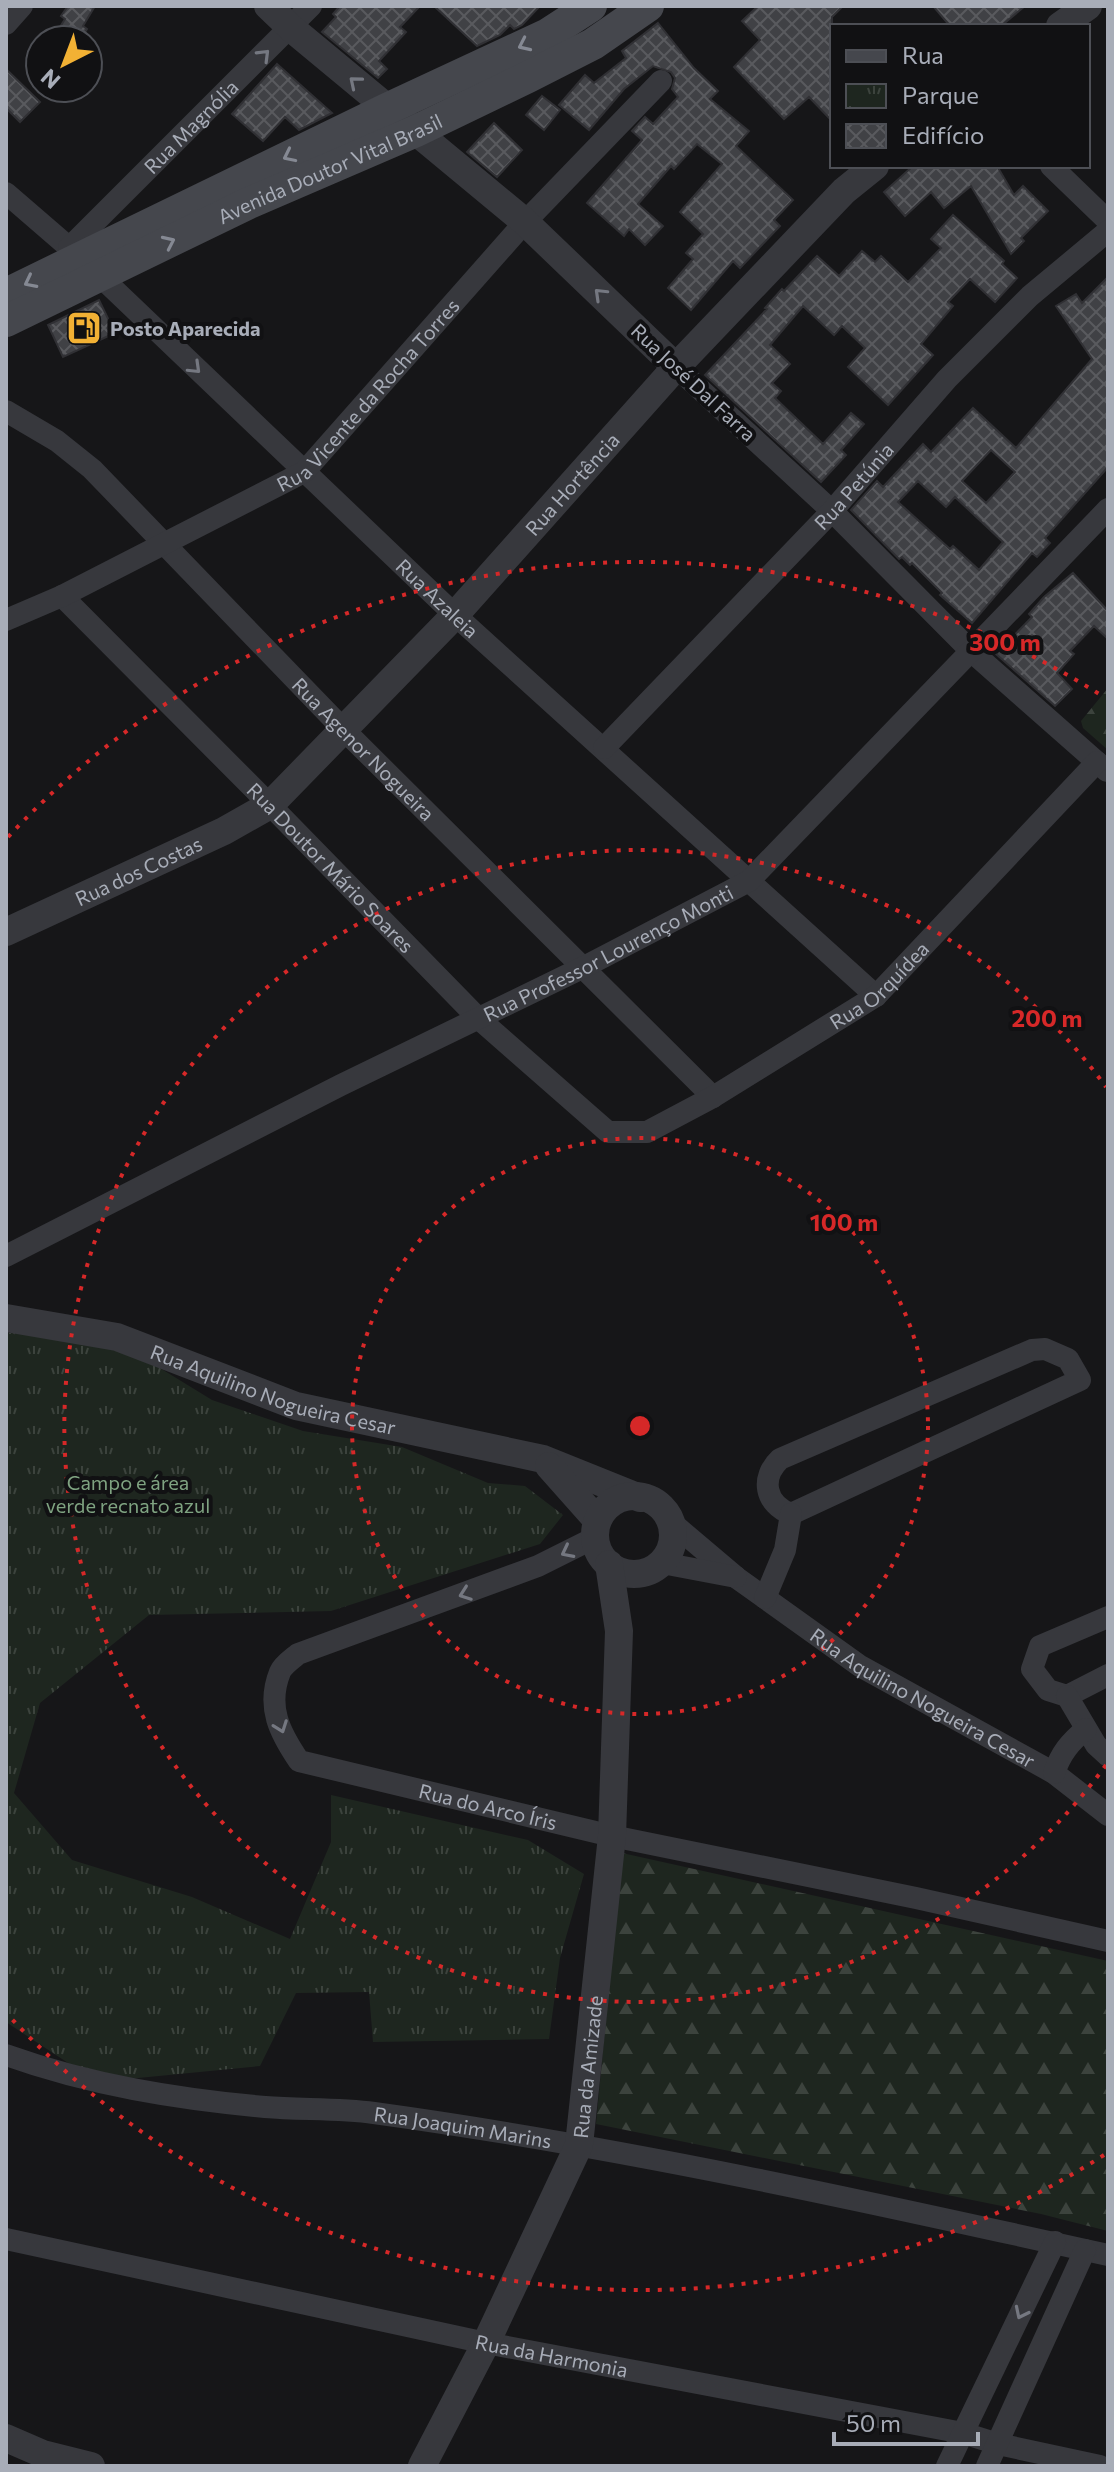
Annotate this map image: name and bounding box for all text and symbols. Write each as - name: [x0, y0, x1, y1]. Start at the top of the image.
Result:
- north arrow: [24, 24, 104, 104]
- legend: [830, 24, 1090, 168]
- one-way arrow: [518, 36, 533, 52]
- text: Rua: [902, 40, 944, 69]
- one-way arrow: [255, 50, 269, 64]
- text: N: [35, 64, 65, 95]
- street label: Rua Magnólia: [139, 74, 243, 178]
- one-way arrow: [350, 77, 364, 92]
- text: Parque: [902, 80, 979, 109]
- street label: Avenida Doutor Vital Brasil: [214, 108, 446, 228]
- text: Edifício: [902, 120, 984, 149]
- one-way arrow: [282, 146, 297, 162]
- one-way arrow: [161, 236, 175, 252]
- one-way arrow: [23, 272, 38, 287]
- one-way arrow: [595, 289, 609, 303]
- street label: Rua Vicente da Rocha Torres: [272, 294, 464, 496]
- fuel station icon: Posto Aparecida: [65, 309, 103, 347]
- place label: Posto Aparecida: [110, 316, 261, 340]
- street label: Rua José Dal Farra: [627, 318, 761, 446]
- one-way arrow: [186, 359, 200, 373]
- street label: Rua Hortência: [520, 428, 624, 540]
- street label: Rua Petúnia: [809, 437, 898, 534]
- street label: Rua Azaleia: [391, 554, 484, 643]
- text: 300 m: [969, 627, 1041, 656]
- street label: Rua Agenor Nogueira: [288, 672, 440, 825]
- street label: Rua Doutor Mário Soares: [242, 777, 419, 957]
- street label: Rua dos Costas: [71, 831, 206, 910]
- street label: Rua Professor Lourenço Monti: [479, 880, 737, 1026]
- street label: Rua Orquídea: [825, 936, 933, 1034]
- text: 200 m: [1012, 1003, 1082, 1032]
- text: 100 m: [810, 1207, 878, 1236]
- street label: Rua Aquilino Nogueira Cesar: [147, 1339, 398, 1439]
- centre of rings: [626, 1412, 654, 1440]
- park label: Campo e área verde recnato azul: [46, 1470, 210, 1517]
- one-way arrow: [560, 1542, 575, 1558]
- one-way arrow: [458, 1584, 472, 1601]
- street label: Rua Aquilino Nogueira Cesar: [806, 1623, 1040, 1772]
- one-way arrow: [271, 1720, 287, 1734]
- street label: Rua do Arco Íris: [417, 1778, 559, 1834]
- street label: Rua da Amizade: [568, 1994, 607, 2140]
- street label: Rua Joaquim Marins: [373, 2101, 554, 2153]
- one-way arrow: [1015, 2304, 1031, 2319]
- street label: Rua da Harmonia: [473, 2329, 630, 2382]
- scale bar: [834, 2396, 978, 2446]
- text: 50 m: [846, 2408, 901, 2437]

